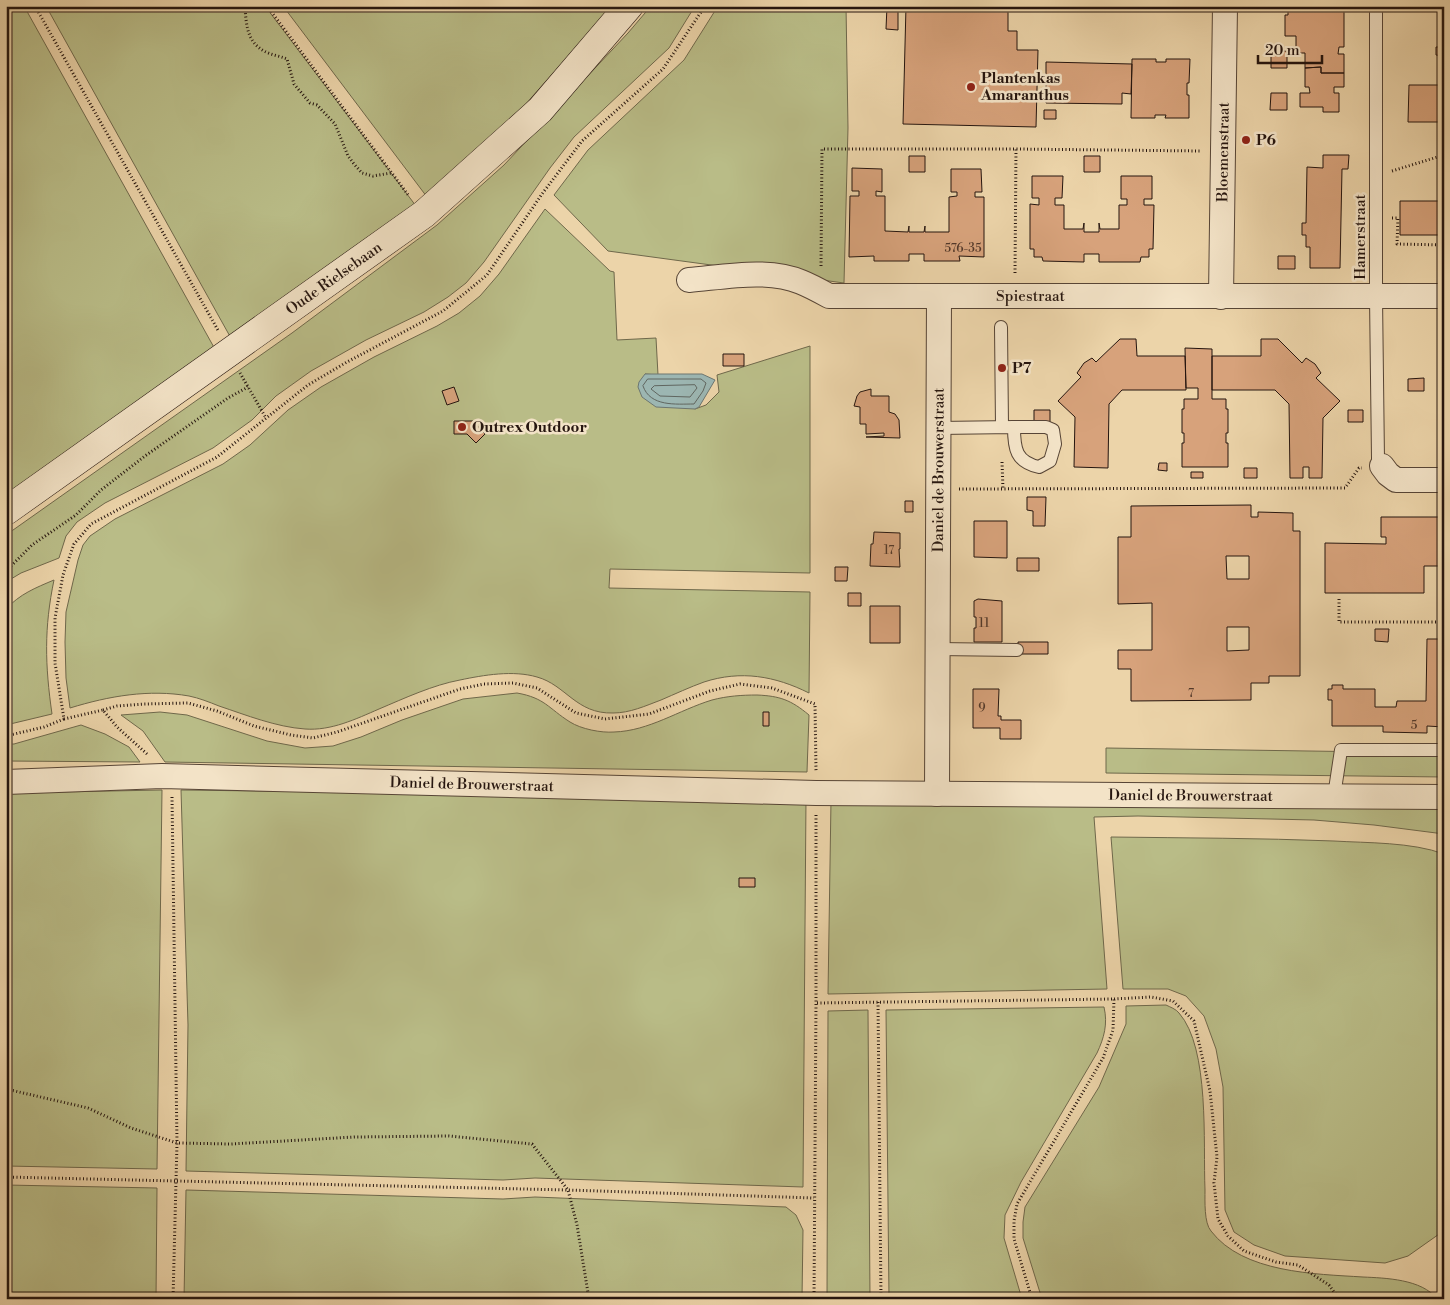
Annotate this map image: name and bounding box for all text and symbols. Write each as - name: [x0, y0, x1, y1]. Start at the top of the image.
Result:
- scale bar: [1258, 32, 1321, 64]
- text: 20 m: [1265, 41, 1300, 60]
- place label: Plantenkas Amaranthus: [980, 69, 1069, 105]
- marker: Plantenkas Amaranthus: [965, 81, 977, 93]
- street label: Bloemenstraat: [1213, 101, 1234, 203]
- place label: P6: [1256, 131, 1277, 150]
- marker: P6: [1240, 134, 1252, 146]
- street label: Hamerstraat: [1351, 193, 1370, 280]
- street label: Oude Rielsebaan: [282, 238, 386, 319]
- house number: 576-35: [944, 241, 982, 256]
- street label: Spiestraat: [996, 287, 1066, 306]
- place label: P7: [1012, 359, 1032, 378]
- marker: P7: [996, 362, 1008, 374]
- street label: Daniel de Brouwerstraat: [929, 387, 949, 552]
- place label: Outrex Outdoor: [472, 418, 587, 437]
- marker: Outrex Outdoor: [456, 421, 468, 433]
- house number: 17: [884, 543, 894, 558]
- house number: 11: [979, 616, 990, 631]
- house number: 7: [1188, 686, 1194, 701]
- house number: 9: [978, 701, 986, 716]
- house number: 5: [1411, 718, 1418, 733]
- street label: Daniel de Brouwerstraat: [389, 773, 555, 796]
- street label: Daniel de Brouwerstraat: [1108, 786, 1274, 806]

